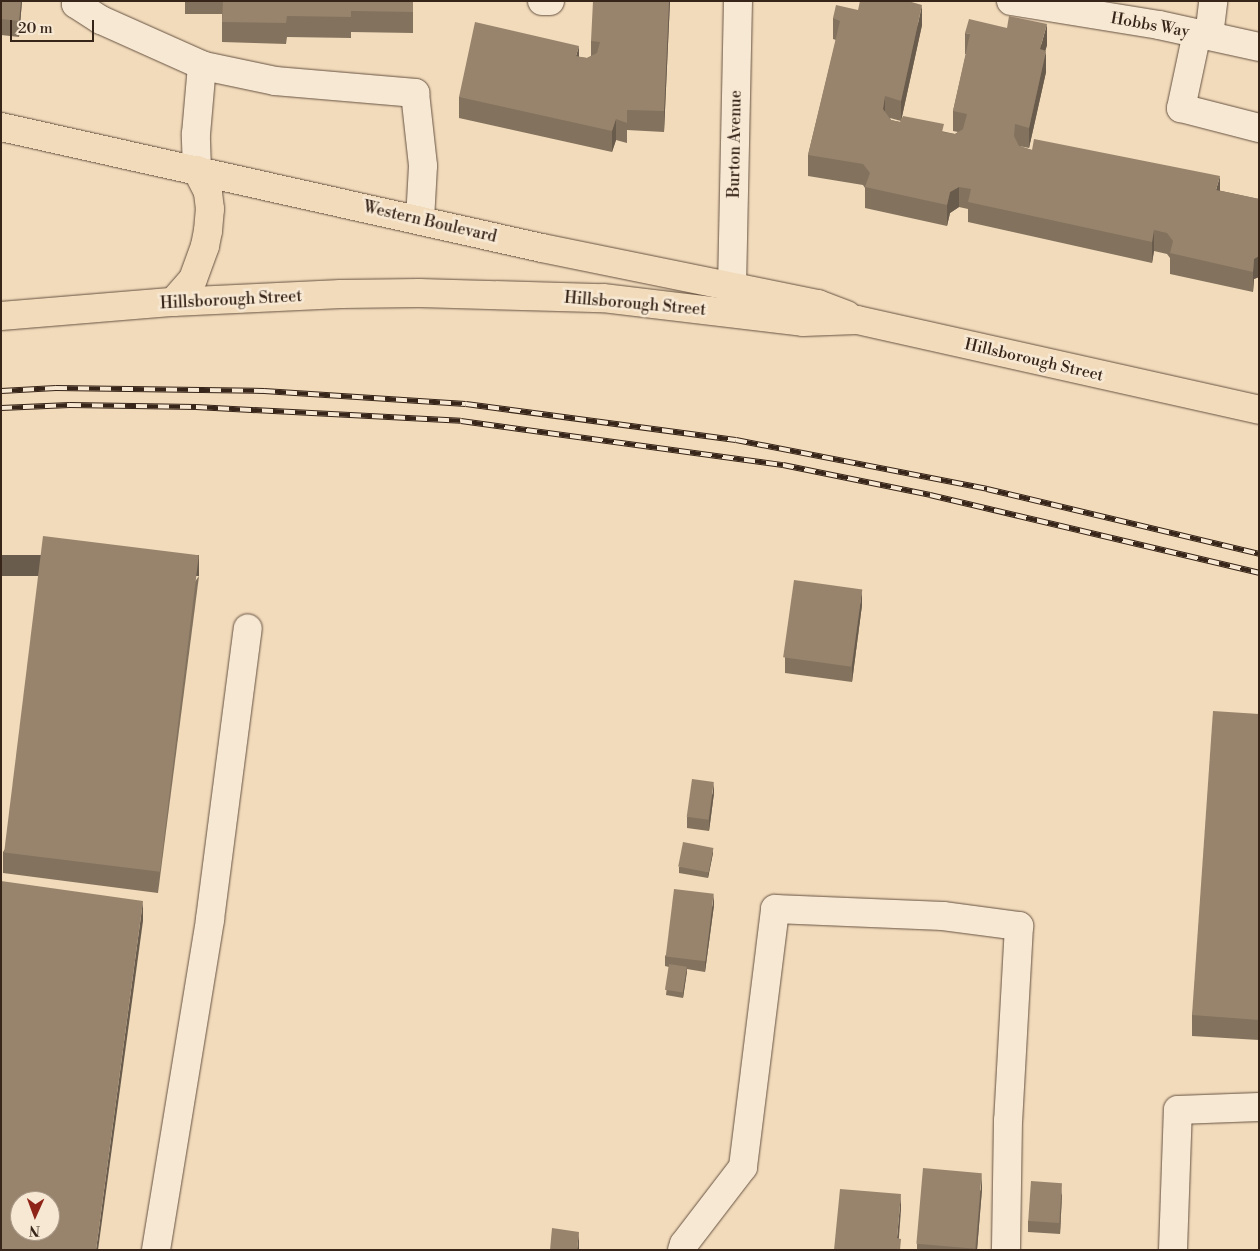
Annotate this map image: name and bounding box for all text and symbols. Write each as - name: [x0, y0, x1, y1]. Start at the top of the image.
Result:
- street label: Hobbs Way: [1109, 9, 1191, 41]
- scale bar: [12, 10, 96, 42]
- text: 20 m: [18, 19, 53, 38]
- street label: Burton Avenue: [724, 90, 746, 198]
- street label: Western Boulevard: [361, 197, 499, 247]
- street label: Hillsborough Street: [160, 287, 302, 313]
- street label: Hillsborough Street: [563, 288, 707, 320]
- street label: Hillsborough Street: [963, 335, 1105, 385]
- north arrow: [10, 1191, 60, 1241]
- text: N: [29, 1221, 40, 1239]

